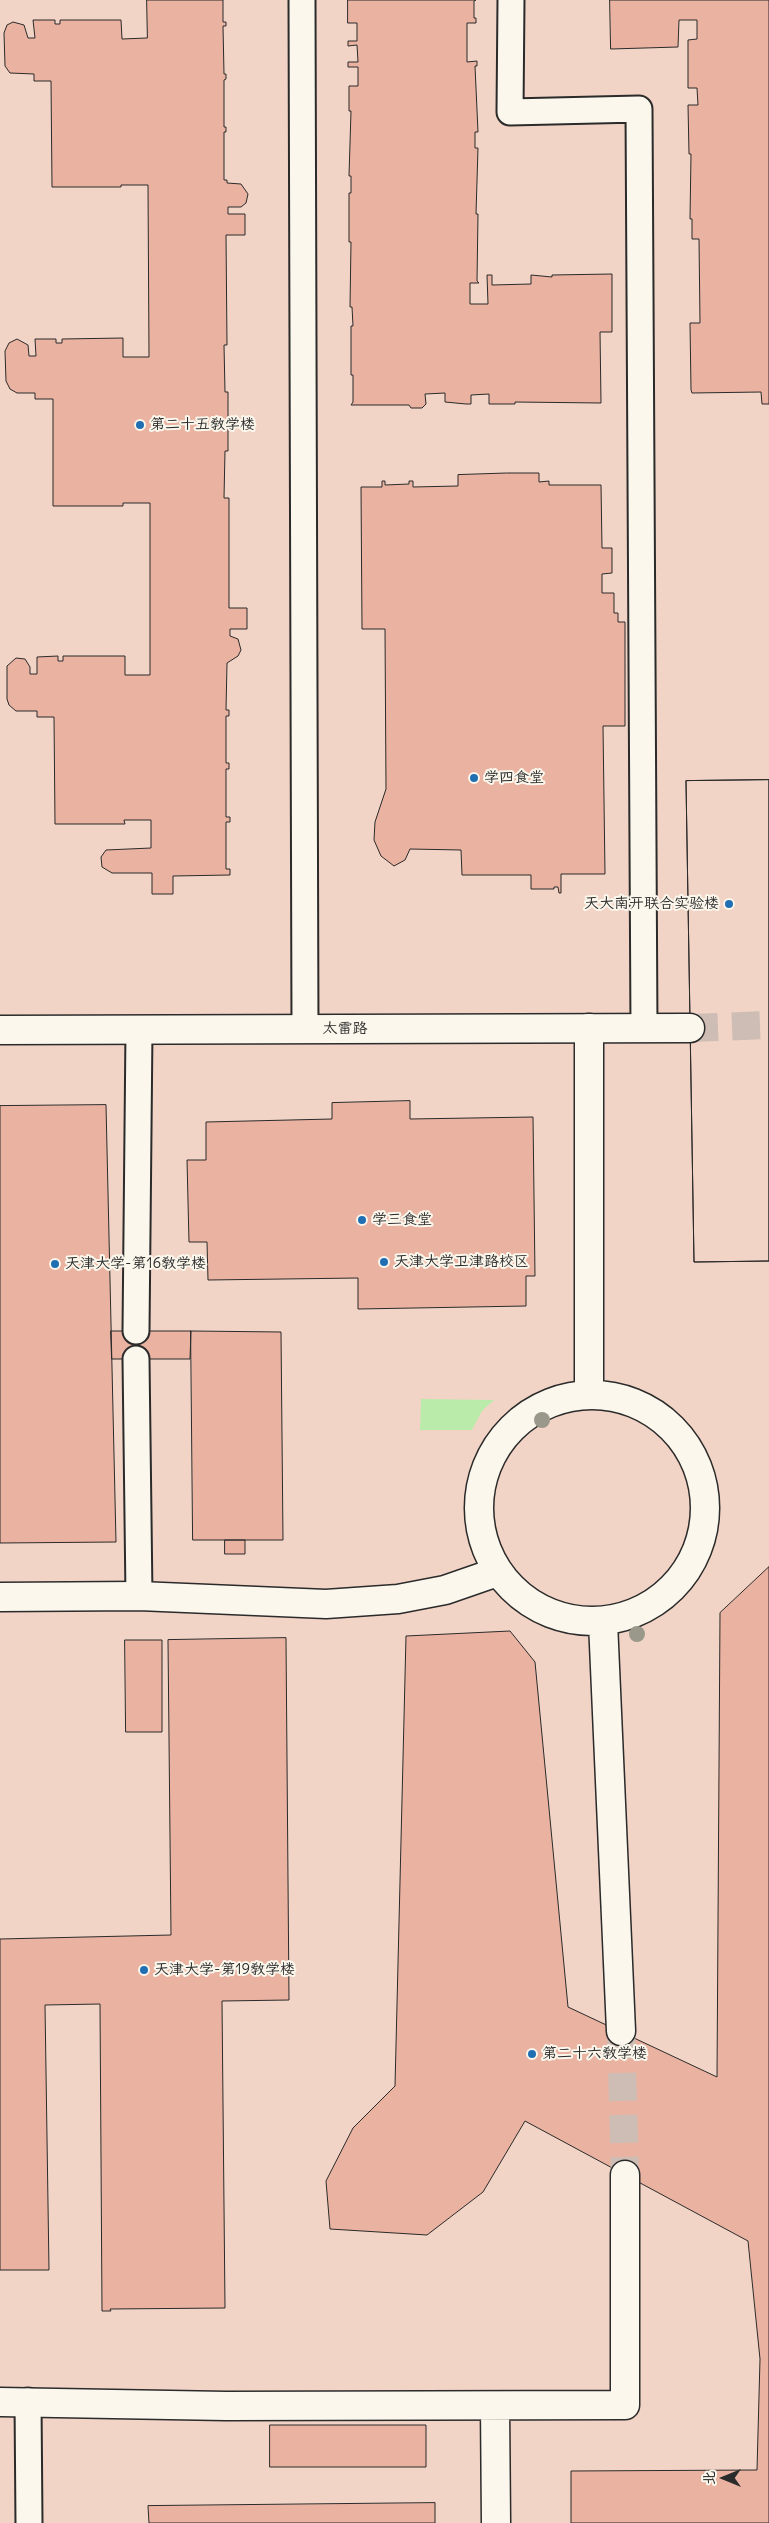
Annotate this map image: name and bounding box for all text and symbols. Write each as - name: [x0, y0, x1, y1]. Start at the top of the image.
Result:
- place label: 第二十五教学楼: [150, 416, 255, 434]
- marker: 第二十五教学楼: [134, 419, 146, 431]
- place label: 学四食堂: [484, 769, 544, 787]
- marker: 学四食堂: [468, 772, 480, 784]
- place label: 天大南开联合实验楼: [584, 895, 719, 913]
- marker: 天大南开联合实验楼: [723, 898, 735, 910]
- street label: 太雷路: [323, 1020, 367, 1038]
- place label: 学三食堂: [372, 1211, 432, 1229]
- marker: 学三食堂: [356, 1214, 368, 1226]
- place label: 天津大学卫津路校区: [394, 1253, 529, 1271]
- place label: 天津大学-第16教学楼: [65, 1255, 206, 1273]
- marker: 天津大学卫津路校区: [378, 1256, 390, 1268]
- marker: 天津大学-第16教学楼: [49, 1258, 61, 1270]
- place label: 天津大学-第19教学楼: [154, 1961, 295, 1979]
- marker: 天津大学-第19教学楼: [138, 1964, 150, 1976]
- place label: 第二十六教学楼: [542, 2045, 647, 2063]
- marker: 第二十六教学楼: [526, 2048, 538, 2060]
- north arrow: [699, 2453, 749, 2503]
- text: 北: [700, 2471, 718, 2485]

